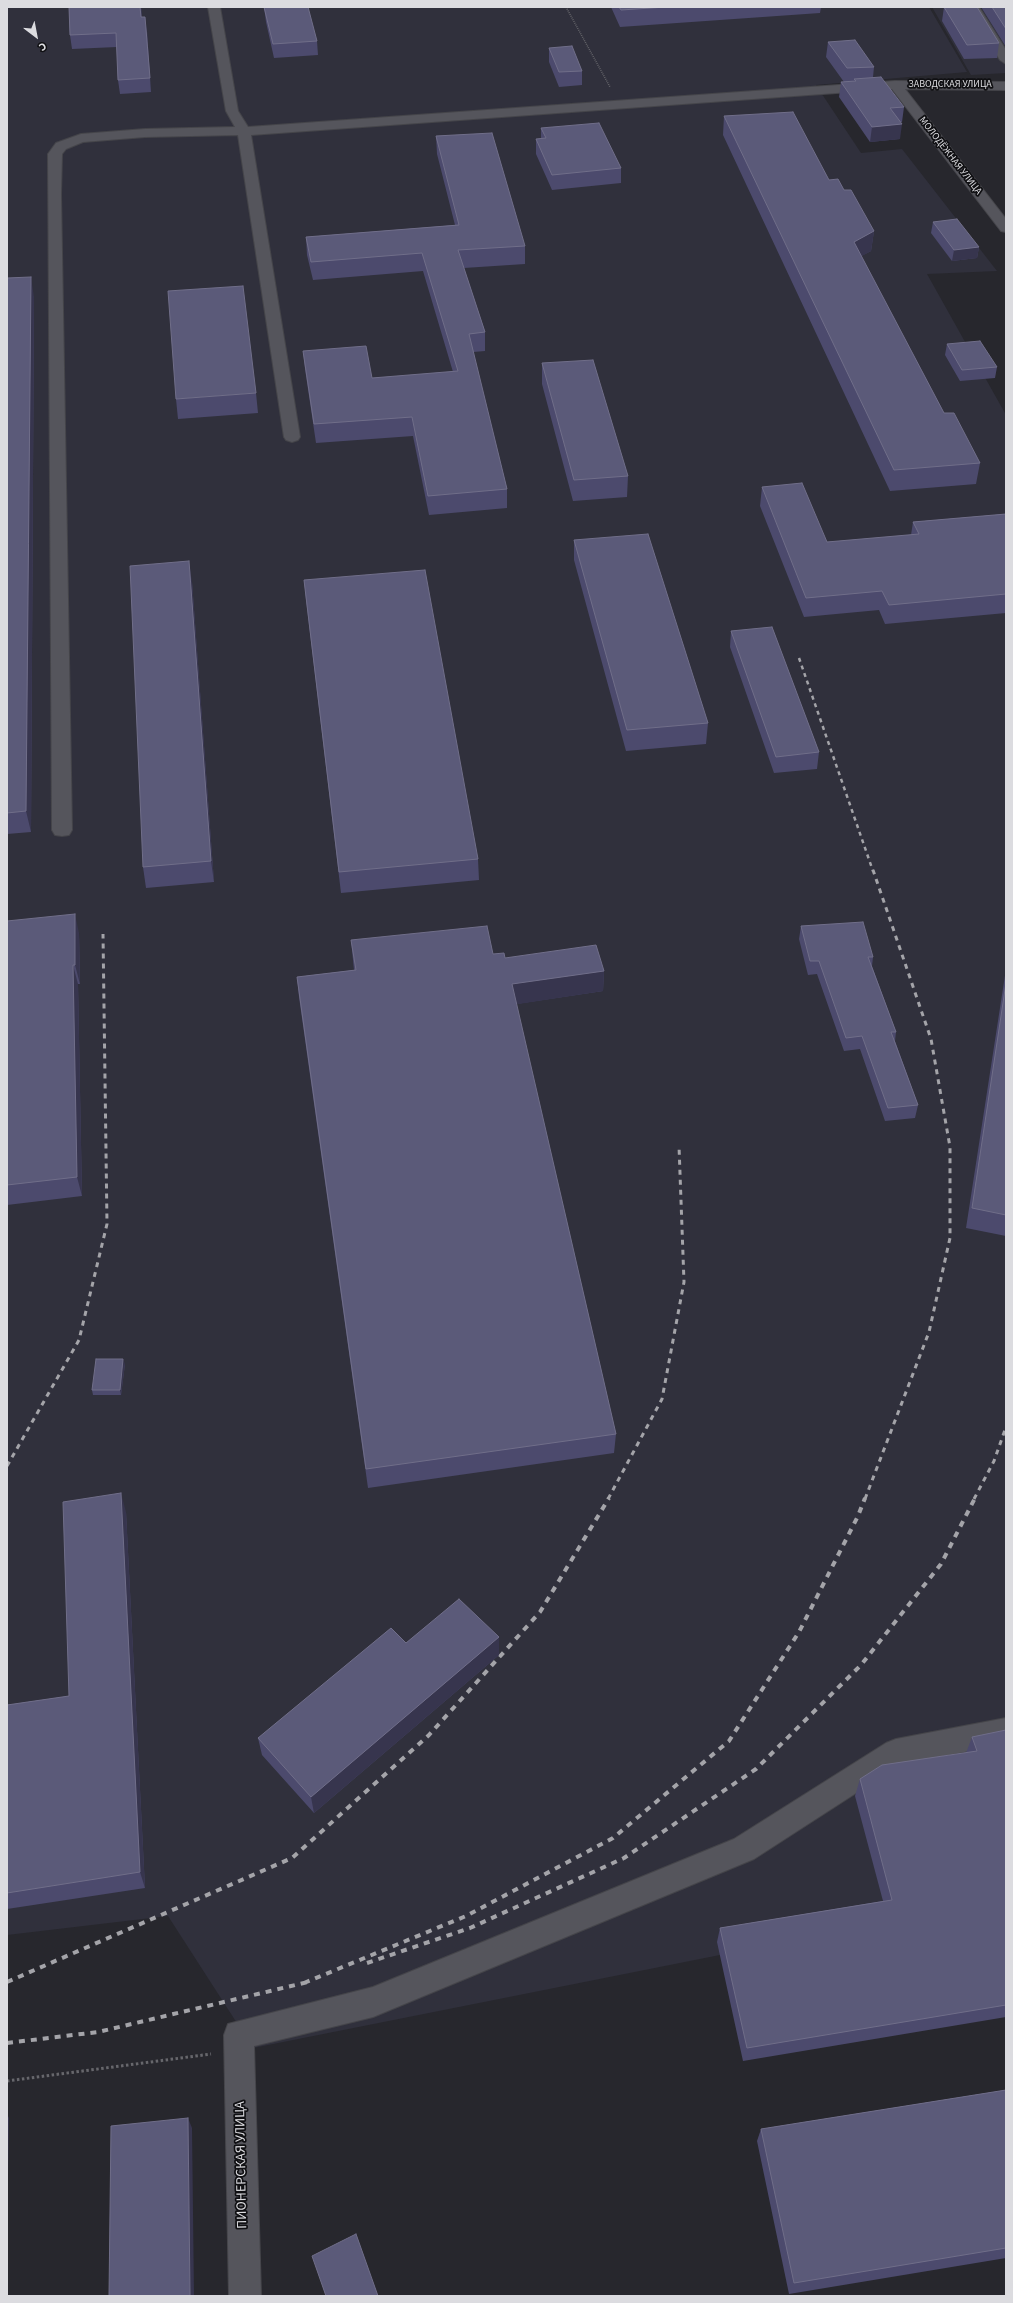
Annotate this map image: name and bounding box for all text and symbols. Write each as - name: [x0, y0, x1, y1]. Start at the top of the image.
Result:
- north arrow: [16, 16, 56, 56]
- text: С: [36, 39, 49, 55]
- street label: ЗАВОДСКАЯ УЛИЦА: [908, 79, 992, 91]
- street label: МОЛОДЁЖНАЯ УЛИЦА: [916, 115, 984, 197]
- street label: ПИОНЕРСКАЯ УЛИЦА: [232, 2101, 252, 2229]

